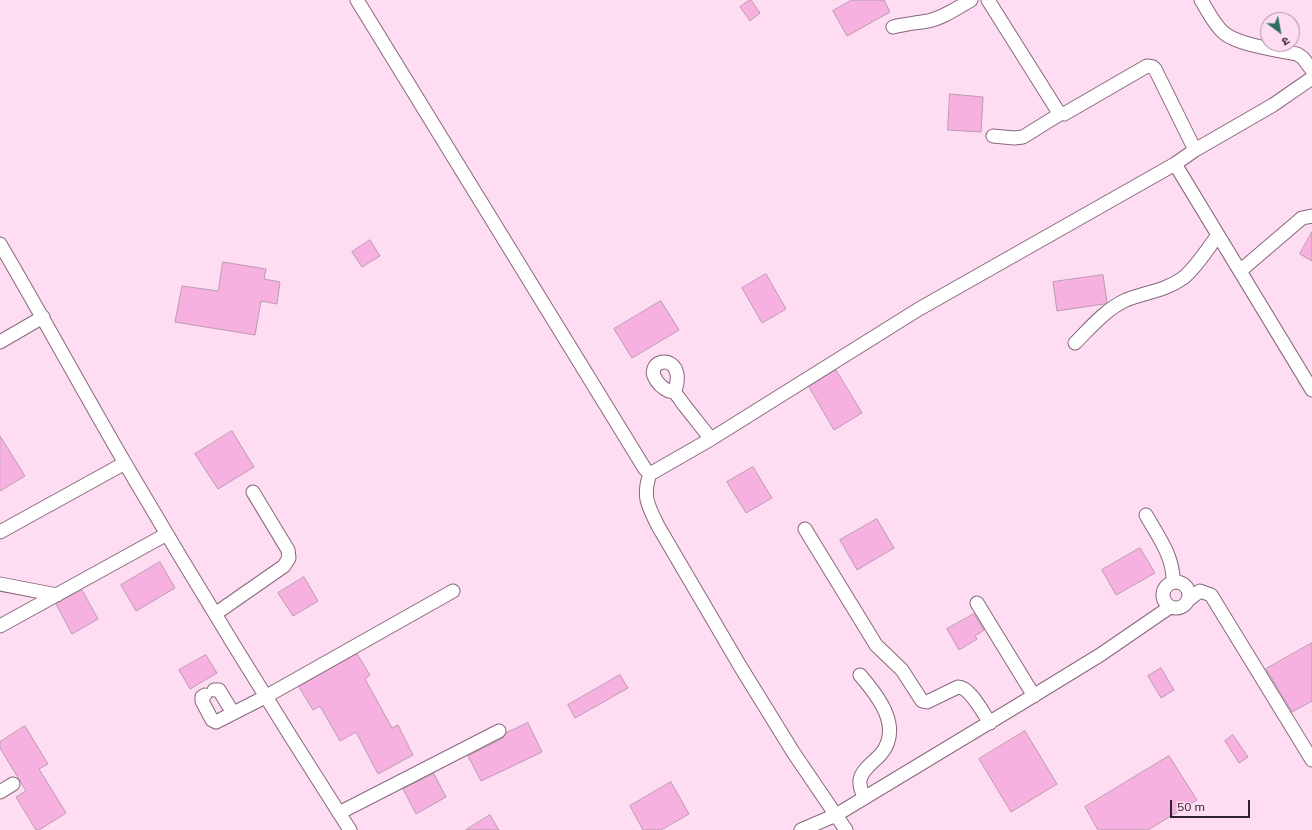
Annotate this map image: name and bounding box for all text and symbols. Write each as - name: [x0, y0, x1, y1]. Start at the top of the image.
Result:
- north arrow: [1260, 12, 1300, 52]
- text: उ: [1279, 34, 1292, 49]
- scale bar: [1172, 792, 1252, 818]
- text: 50 m: [1177, 799, 1205, 814]

